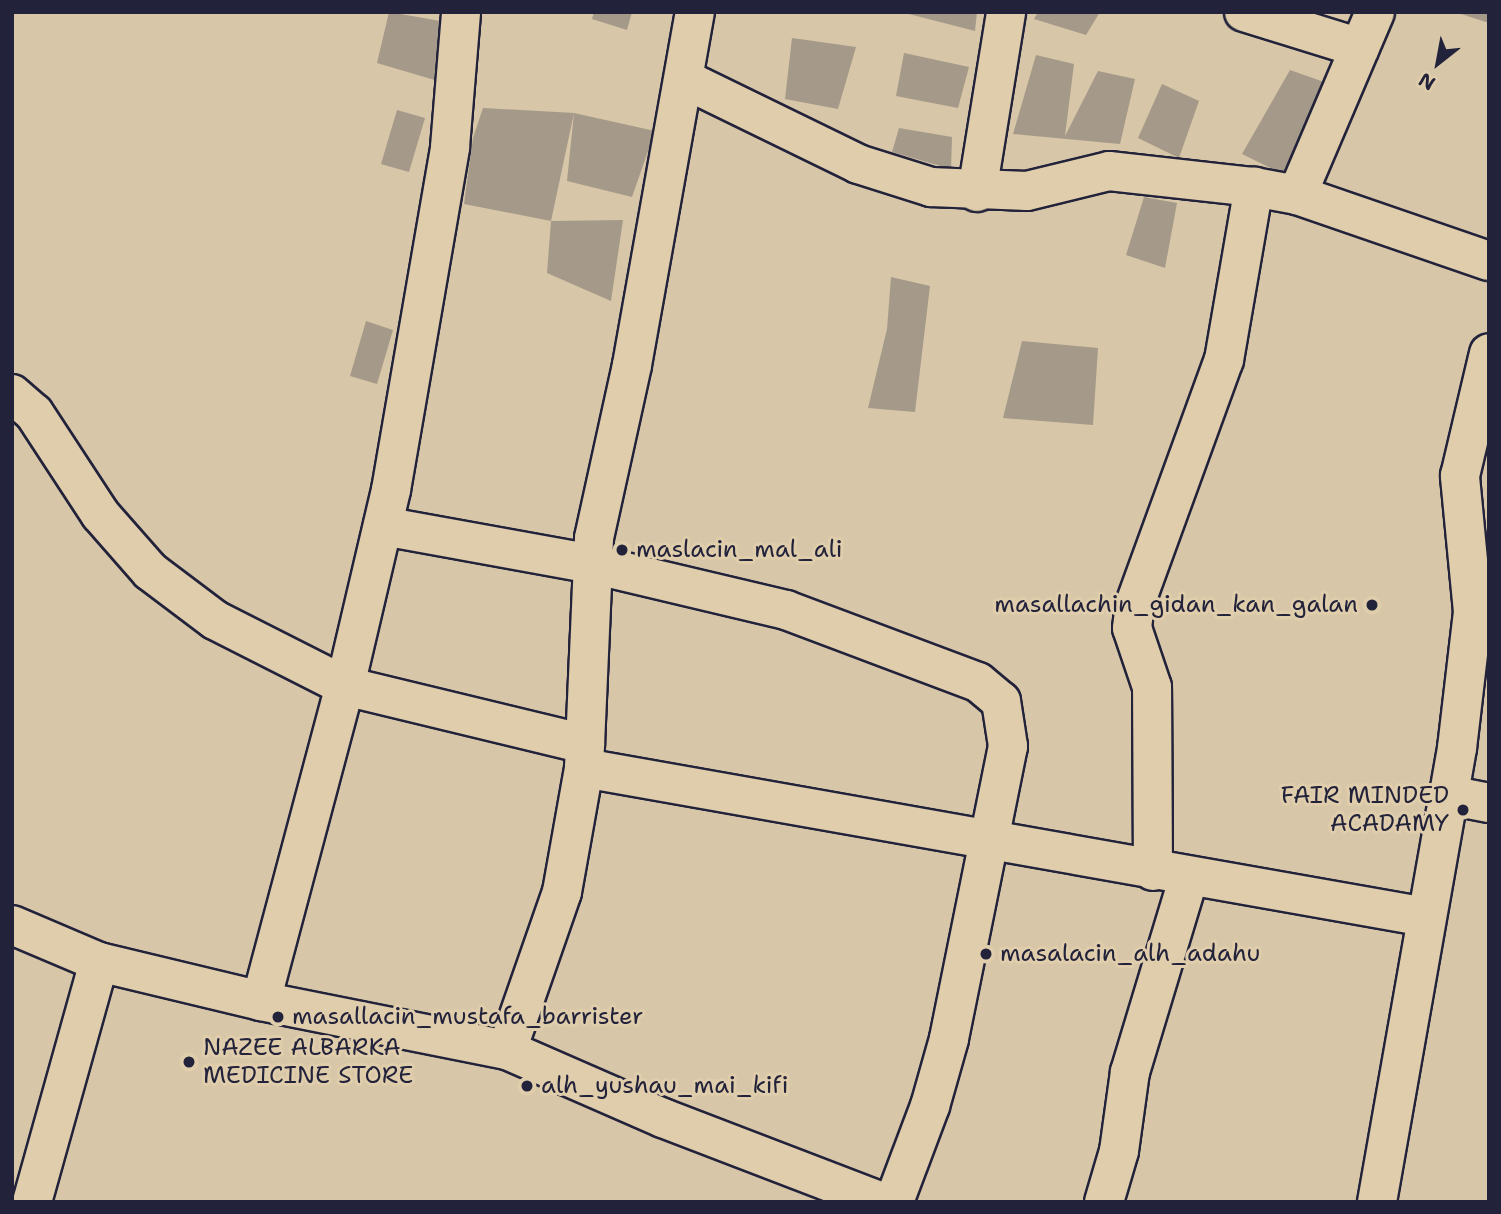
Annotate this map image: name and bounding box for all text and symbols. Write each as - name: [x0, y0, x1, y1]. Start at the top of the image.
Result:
- north arrow: [1403, 28, 1473, 98]
- text: N: [1414, 67, 1440, 96]
- place label: maslacin_mal_ali: [636, 536, 843, 564]
- marker: maslacin_mal_ali: [614, 542, 630, 558]
- place label: masallachin_gidan_kan_galan: [994, 591, 1358, 619]
- marker: masallachin_gidan_kan_galan: [1364, 597, 1380, 613]
- place label: FAIR MINDED ACADAMY: [1281, 782, 1449, 838]
- marker: FAIR MINDED ACADAMY: [1455, 802, 1471, 818]
- place label: masalacin_alh_adahu: [1000, 940, 1260, 968]
- marker: masalacin_alh_adahu: [978, 946, 994, 962]
- place label: masallacin_mustafa_barrister: [292, 1003, 643, 1031]
- marker: masallacin_mustafa_barrister: [270, 1009, 286, 1025]
- place label: NAZEE ALBARKA MEDICINE STORE: [203, 1034, 413, 1090]
- marker: NAZEE ALBARKA MEDICINE STORE: [181, 1054, 197, 1070]
- place label: alh_yushau_mai_kifi: [541, 1072, 788, 1100]
- marker: alh_yushau_mai_kifi: [519, 1078, 535, 1094]

